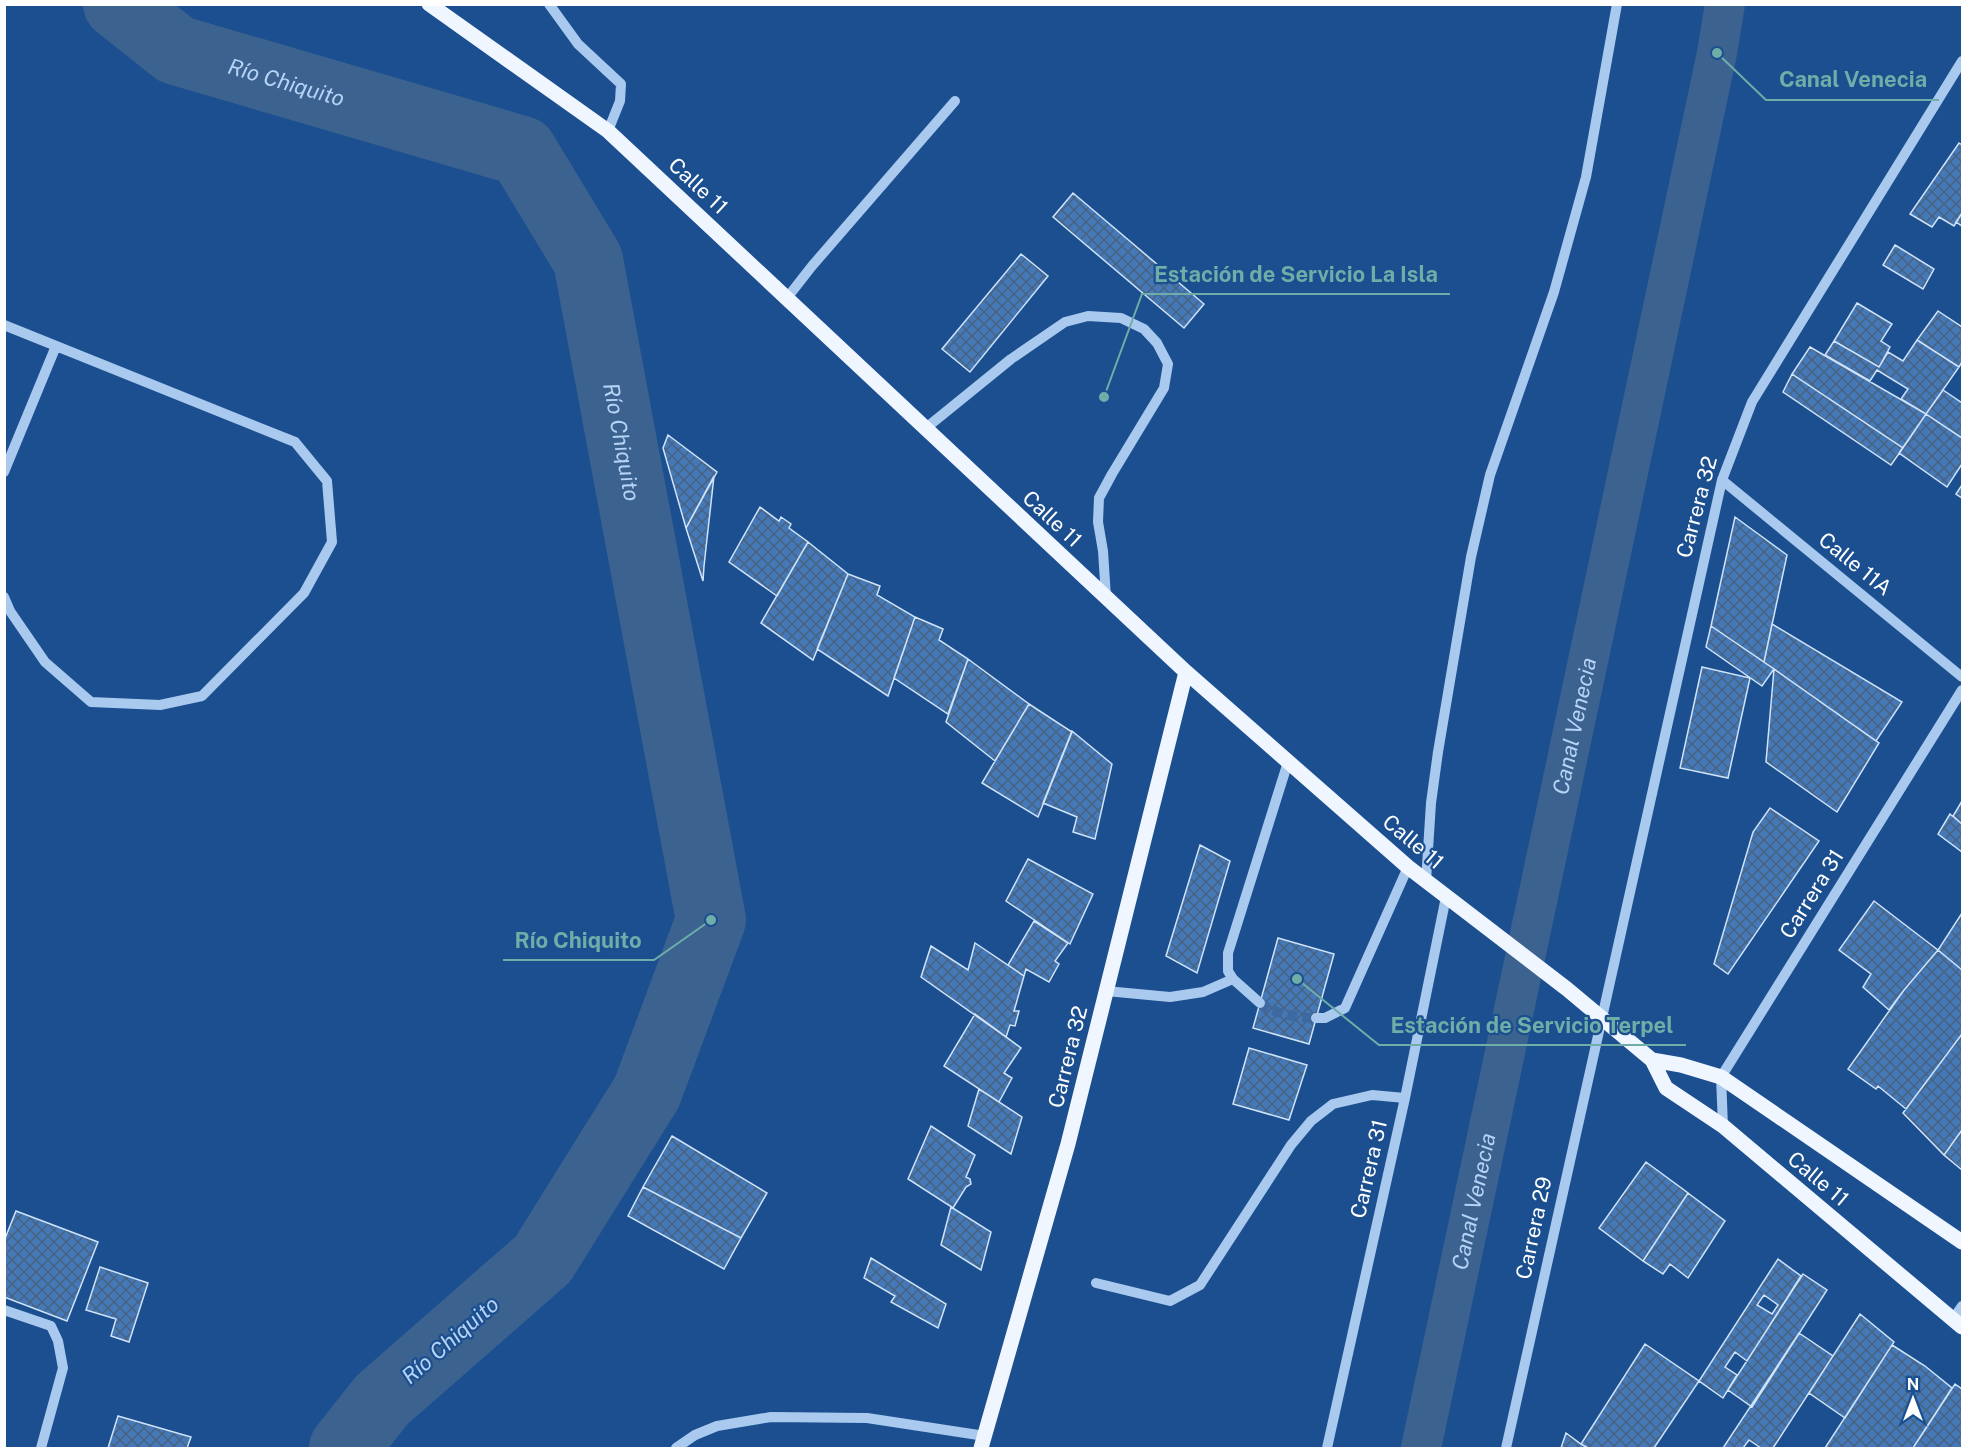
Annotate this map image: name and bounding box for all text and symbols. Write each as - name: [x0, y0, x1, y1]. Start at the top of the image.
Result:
- water label: Río Chiquito: [225, 53, 348, 112]
- callout: Canal Venecia: [1766, 60, 1939, 100]
- text: Canal Venecia: [1779, 66, 1927, 92]
- street label: Calle 11: [664, 152, 733, 219]
- callout: Estación de Servicio La Isla: [1142, 254, 1450, 294]
- text: Estación de Servicio La Isla: [1154, 261, 1438, 287]
- water label: Río Chiquito: [598, 381, 646, 503]
- street label: Carrera 32: [1671, 453, 1722, 561]
- street label: Calle 11: [1018, 485, 1087, 552]
- street label: Calle 11A: [1814, 527, 1897, 601]
- water label: Canal Venecia: [1547, 655, 1601, 797]
- street label: Calle 11: [1378, 809, 1449, 874]
- street label: Carrera 31: [1774, 845, 1849, 943]
- callout: Río Chiquito: [503, 920, 654, 960]
- text: Río Chiquito: [514, 927, 642, 953]
- street label: Carrera 32: [1043, 1003, 1092, 1111]
- callout: Estación de Servicio Terpel: [1379, 1005, 1686, 1045]
- text: Estación de Servicio Terpel: [1390, 1012, 1674, 1038]
- street label: Carrera 31: [1345, 1117, 1392, 1221]
- water label: Canal Venecia: [1446, 1131, 1500, 1272]
- street label: Calle 11: [1783, 1146, 1854, 1211]
- street label: Carrera 29: [1510, 1174, 1557, 1281]
- water label: Río Chiquito: [396, 1291, 504, 1389]
- north arrow: [1883, 1369, 1943, 1429]
- text: N: [1907, 1375, 1919, 1394]

